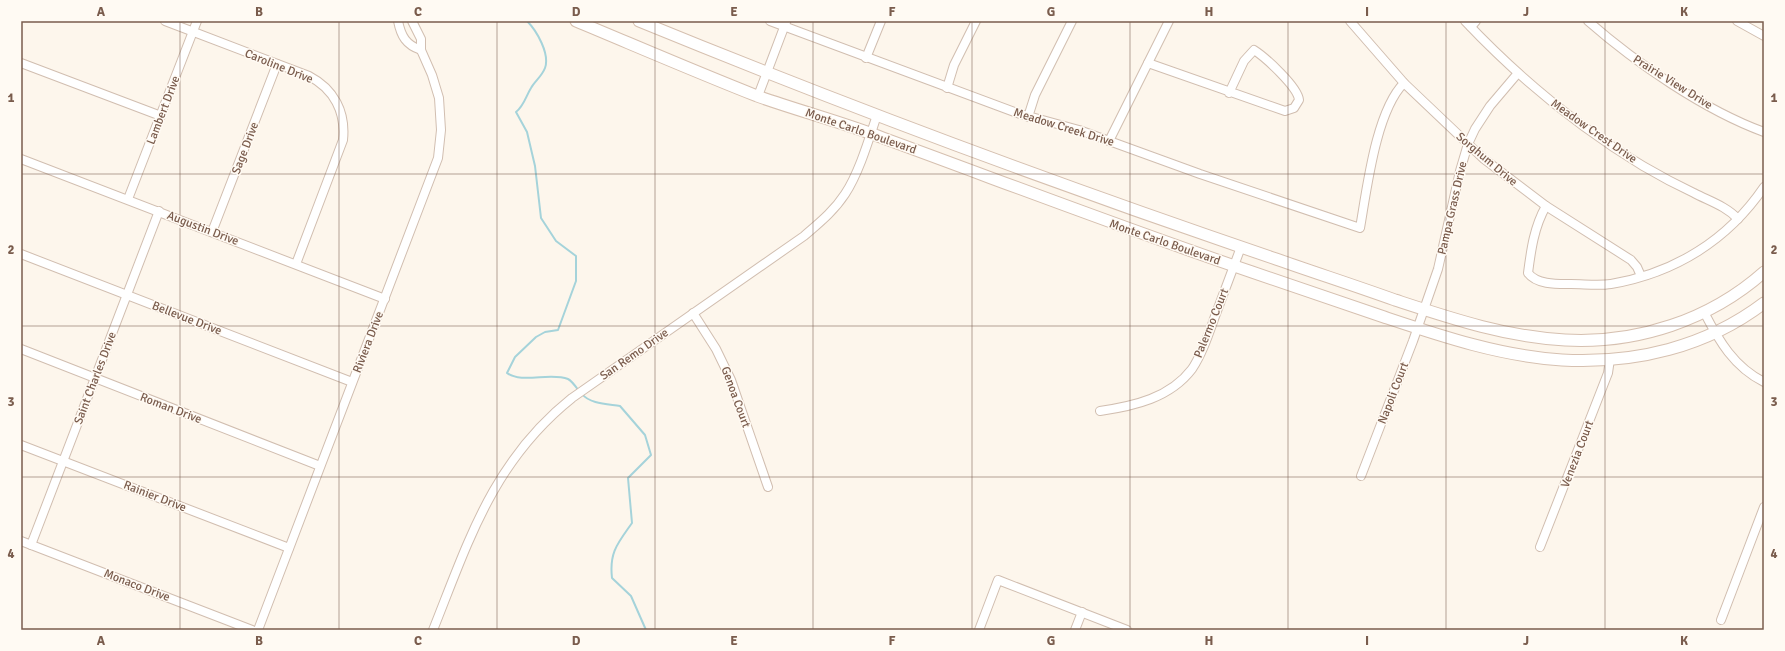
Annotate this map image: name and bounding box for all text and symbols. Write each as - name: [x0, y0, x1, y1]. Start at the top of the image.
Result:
- text: A: [97, 4, 106, 20]
- text: B: [255, 4, 263, 20]
- text: C: [414, 4, 422, 20]
- text: D: [572, 4, 581, 20]
- text: E: [730, 4, 738, 20]
- text: F: [889, 4, 896, 20]
- text: G: [1047, 4, 1055, 20]
- text: H: [1205, 4, 1213, 20]
- text: I: [1365, 4, 1369, 20]
- text: J: [1523, 4, 1529, 20]
- text: K: [1680, 4, 1688, 20]
- street label: Caroline Drive: [242, 46, 315, 87]
- street label: Prairie View Drive: [1630, 52, 1715, 113]
- street label: Lambert Drive: [143, 74, 183, 147]
- text: 1: [7, 90, 15, 106]
- text: 1: [1770, 90, 1778, 106]
- street label: Meadow Crest Drive: [1548, 96, 1640, 167]
- street label: Monte Carlo Boulevard: [803, 105, 918, 158]
- street label: Meadow Creek Drive: [1012, 105, 1116, 150]
- street label: Sage Drive: [229, 120, 262, 176]
- street label: Sorghum Drive: [1453, 129, 1520, 189]
- street label: Pampa Grass Drive: [1434, 160, 1471, 256]
- street label: Augustin Drive: [165, 208, 241, 249]
- street label: Monte Carlo Boulevard: [1107, 216, 1222, 269]
- text: 2: [7, 242, 15, 258]
- text: 2: [1770, 242, 1778, 258]
- street label: Palermo Court: [1191, 286, 1232, 360]
- street label: Bellevue Drive: [150, 298, 224, 339]
- street label: Riviera Drive: [350, 309, 387, 375]
- street label: San Remo Drive: [597, 325, 671, 384]
- street label: Saint Charles Drive: [71, 330, 120, 427]
- street label: Napoli Court: [1375, 360, 1412, 426]
- street label: Genoa Court: [718, 365, 754, 430]
- street label: Roman Drive: [138, 390, 204, 427]
- text: 3: [7, 394, 15, 410]
- text: 3: [1770, 394, 1778, 410]
- street label: Venezia Court: [1558, 418, 1597, 490]
- street label: Rainier Drive: [121, 478, 188, 515]
- text: 4: [7, 546, 15, 562]
- text: 4: [1770, 546, 1778, 562]
- street label: Monaco Drive: [102, 566, 172, 605]
- text: A: [97, 633, 106, 649]
- text: B: [255, 633, 263, 649]
- text: C: [414, 633, 422, 649]
- text: D: [572, 633, 581, 649]
- text: E: [730, 633, 738, 649]
- text: F: [889, 633, 896, 649]
- text: G: [1047, 633, 1055, 649]
- text: H: [1205, 633, 1213, 649]
- text: I: [1365, 633, 1369, 649]
- text: J: [1523, 633, 1529, 649]
- text: K: [1680, 633, 1688, 649]

